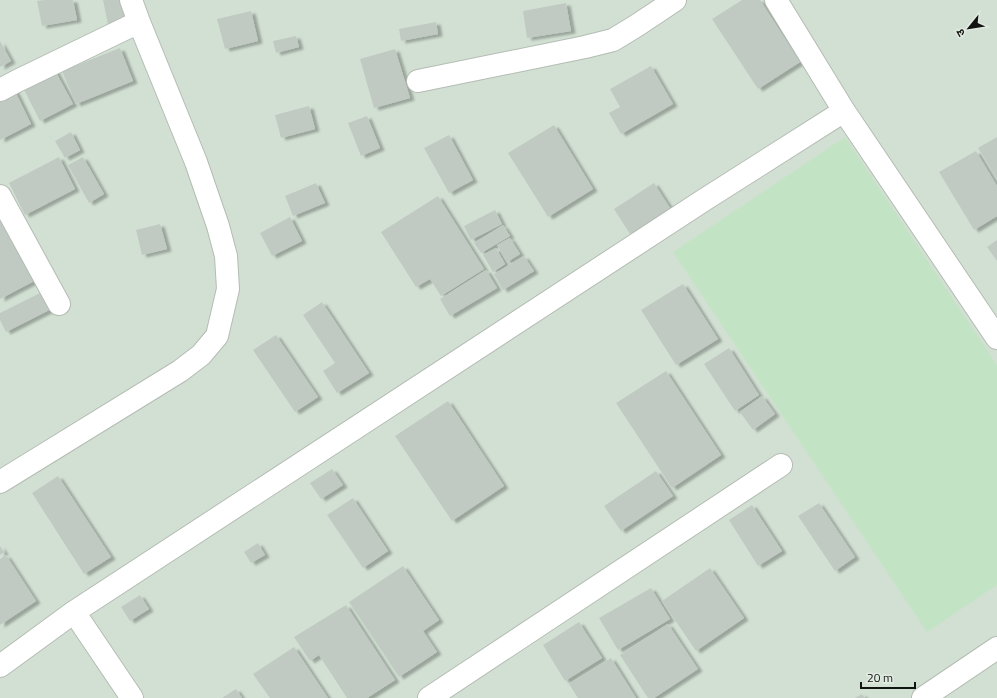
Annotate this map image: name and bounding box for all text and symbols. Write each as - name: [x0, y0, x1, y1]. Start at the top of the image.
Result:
- north arrow: [949, 8, 989, 48]
- text: उ: [952, 26, 969, 40]
- scale bar: [861, 664, 915, 690]
- text: 20 m: [867, 668, 893, 687]

